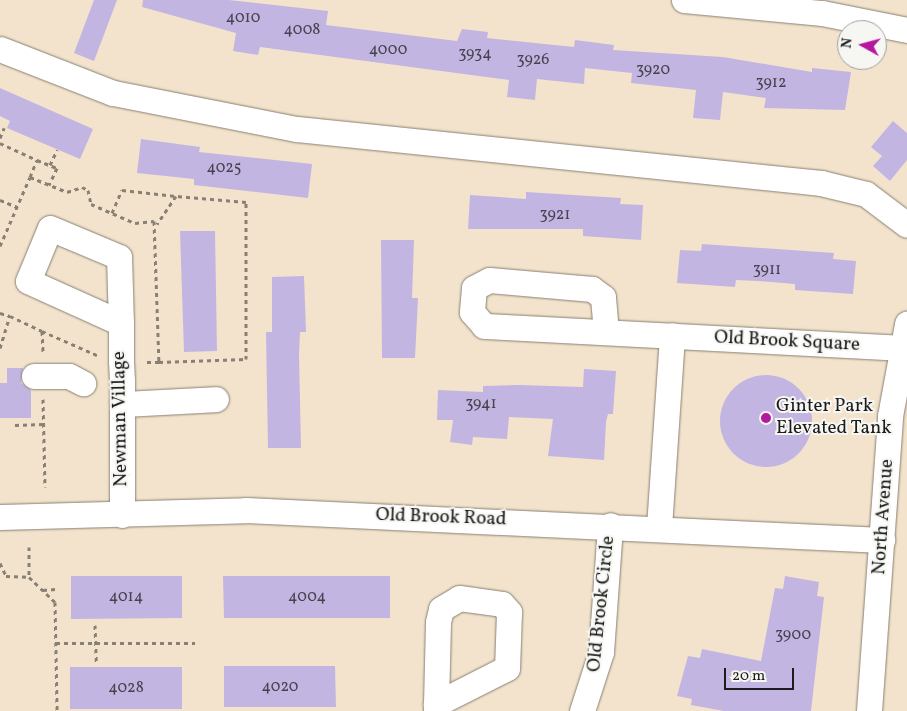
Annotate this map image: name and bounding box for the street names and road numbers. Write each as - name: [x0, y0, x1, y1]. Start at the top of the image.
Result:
- street label: Old Brook Square: [713, 327, 861, 357]
- street label: Newman Village: [108, 351, 134, 487]
- street label: North Avenue: [869, 458, 899, 576]
- street label: Old Brook Road: [375, 504, 507, 532]
- street label: Old Brook Circle: [584, 535, 620, 673]

